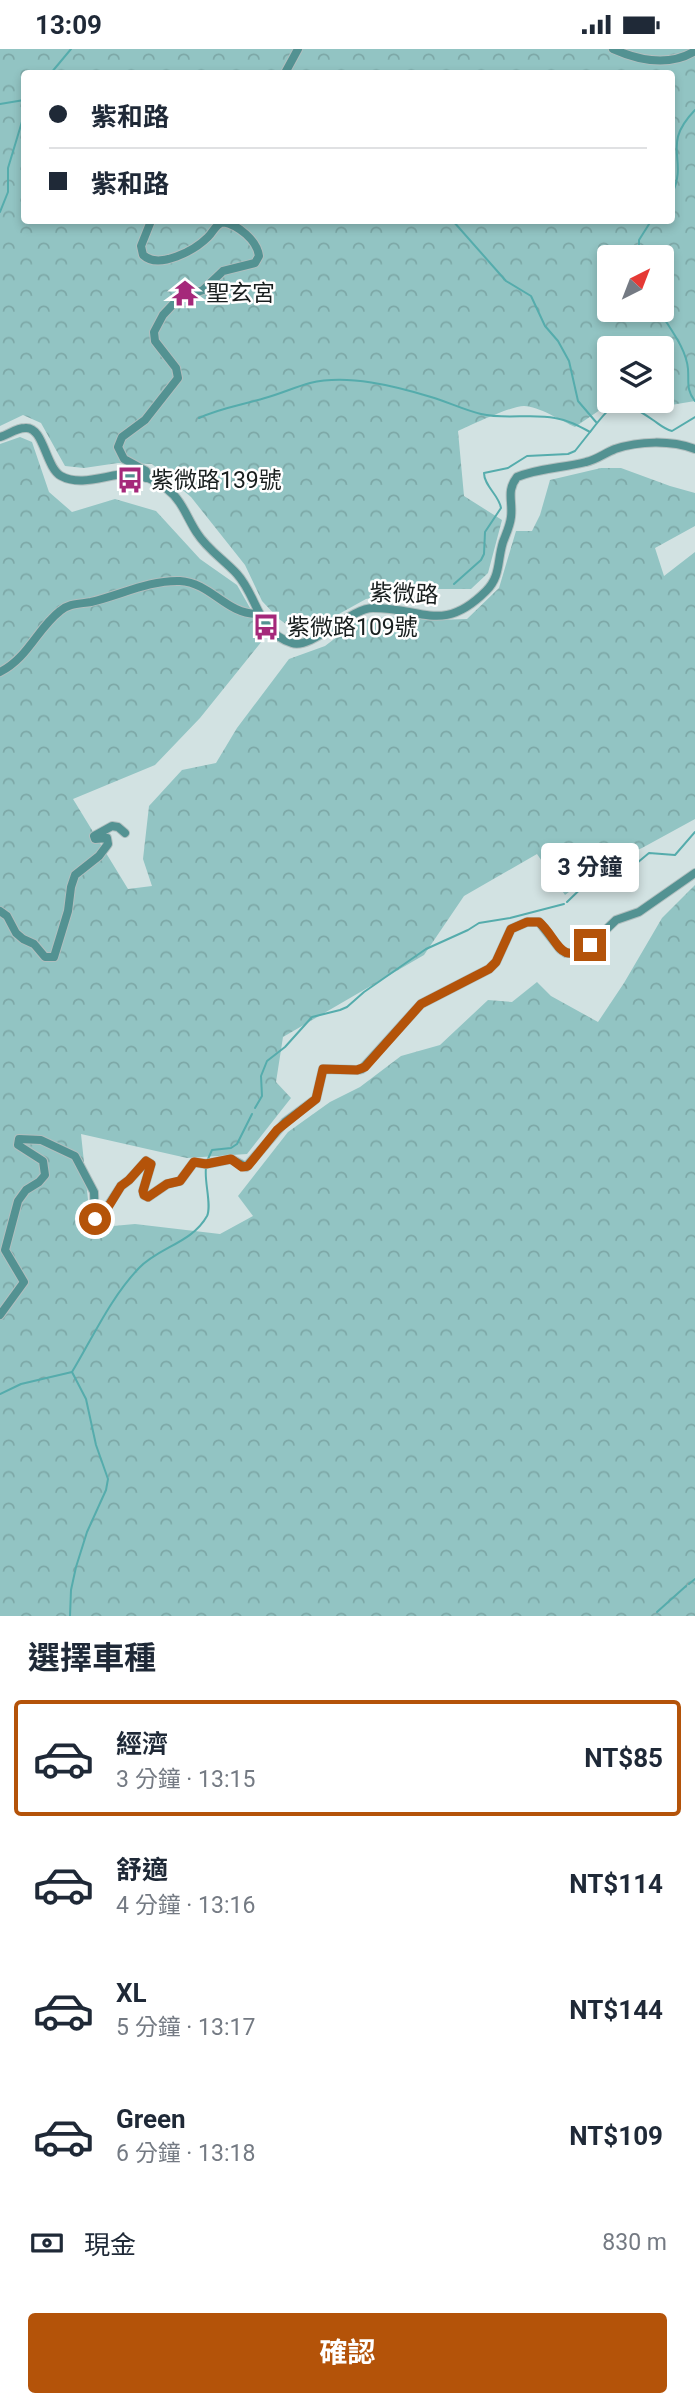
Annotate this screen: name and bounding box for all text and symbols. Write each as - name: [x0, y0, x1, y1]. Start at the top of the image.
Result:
- text: 13:09: [35, 10, 102, 40]
- text: 紫和路: [91, 102, 169, 132]
- text: 紫和路: [91, 169, 169, 199]
- north arrow: [597, 245, 674, 322]
- map controls: [597, 245, 674, 413]
- temple icon: 聖玄宮: [170, 278, 200, 308]
- place label: 聖玄宮: [206, 280, 275, 307]
- button: layers: [597, 336, 674, 413]
- bus stop icon: 紫微路139號: [115, 465, 145, 495]
- place label: 紫微路139號: [151, 467, 282, 494]
- street label: 紫微路: [369, 579, 439, 609]
- bus stop icon: 紫微路109號: [251, 612, 281, 642]
- place label: 紫微路109號: [287, 614, 418, 641]
- callout: 3 分鐘: [541, 843, 639, 893]
- text: 3 分鐘: [558, 854, 622, 881]
- route end: [574, 929, 606, 961]
- route start: [79, 1203, 111, 1235]
- text: 選擇車種: [28, 1639, 156, 1677]
- icon: car: [32, 1727, 95, 1790]
- text: 經濟: [116, 1729, 168, 1759]
- text: NT$85: [584, 1743, 663, 1773]
- text: 3 分鐘 · 13:15: [116, 1766, 255, 1793]
- icon: car: [32, 1853, 95, 1916]
- text: 舒適: [116, 1855, 168, 1885]
- text: NT$114: [569, 1869, 663, 1899]
- text: 4 分鐘 · 13:16: [116, 1892, 255, 1919]
- text: XL: [116, 1978, 147, 2008]
- icon: car: [32, 1979, 95, 2042]
- text: NT$144: [569, 1995, 663, 2025]
- text: 5 分鐘 · 13:17: [116, 2014, 255, 2041]
- text: Green: [116, 2104, 186, 2134]
- icon: car: [32, 2105, 95, 2168]
- text: NT$109: [569, 2121, 663, 2151]
- text: 6 分鐘 · 13:18: [116, 2140, 255, 2167]
- icon: cash: [28, 2224, 66, 2262]
- text: 830 m: [602, 2229, 667, 2256]
- text: 現金: [84, 2230, 136, 2260]
- button: 確認: [28, 2313, 667, 2393]

